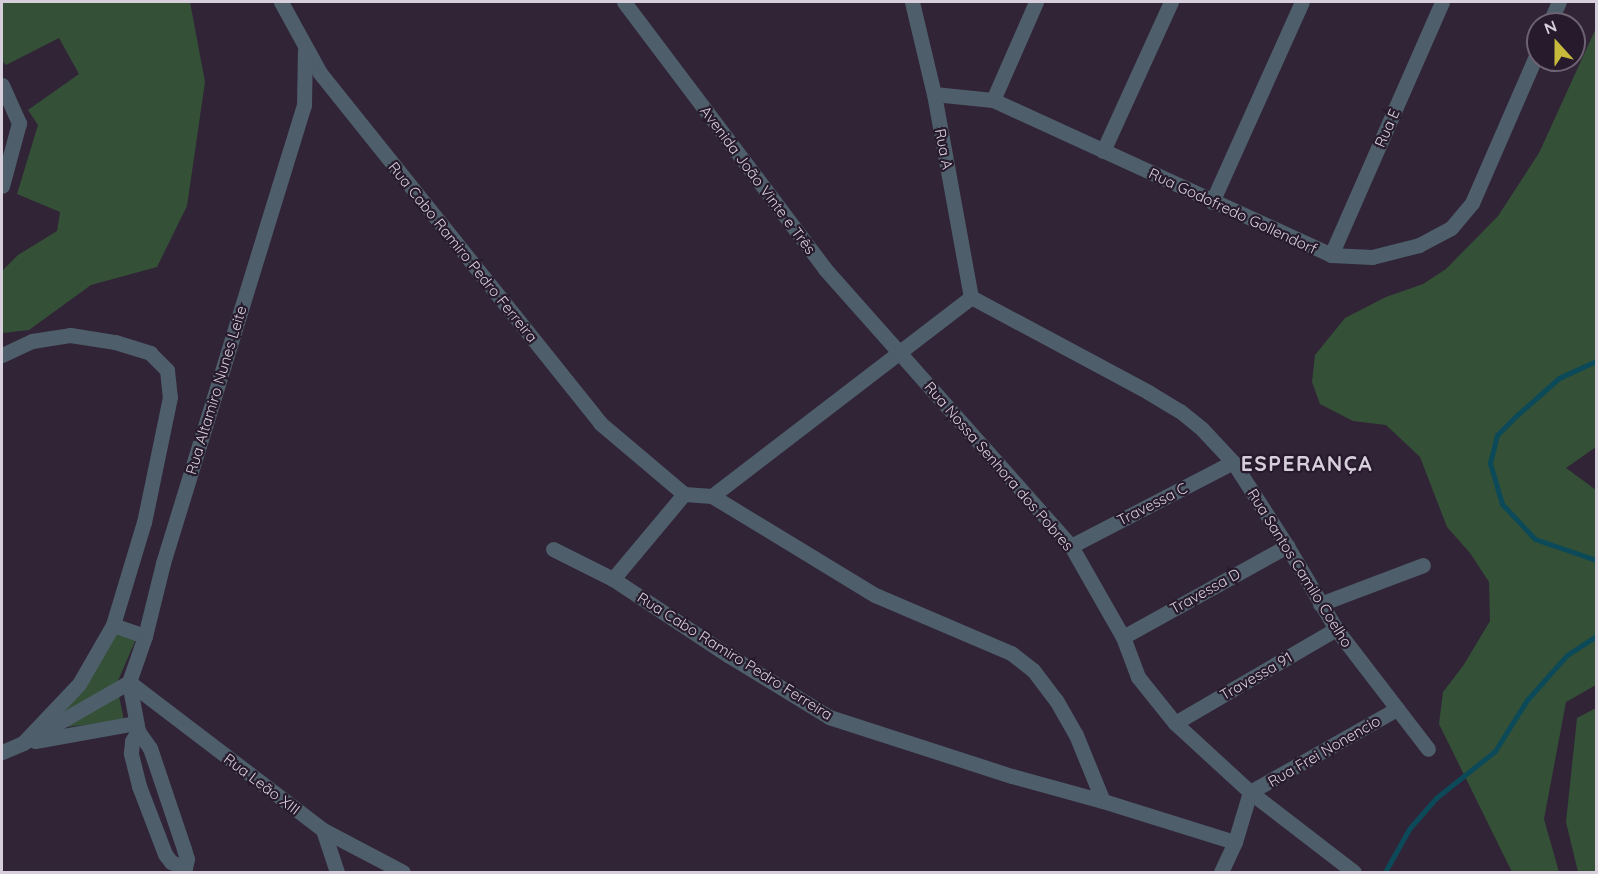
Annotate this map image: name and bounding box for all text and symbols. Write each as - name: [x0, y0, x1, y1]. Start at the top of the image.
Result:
- north arrow: [1526, 12, 1586, 72]
- text: N: [1541, 16, 1559, 39]
- street label: Avenida João Vinte e Três: [696, 102, 820, 258]
- street label: Rua E: [1371, 106, 1403, 150]
- street label: Rua A: [931, 127, 957, 171]
- street label: Rua Cabo Ramiro Pedro Ferreira: [385, 158, 541, 346]
- street label: Rua Godofredo Gollendorf: [1146, 164, 1320, 258]
- street label: Rua Altamiro Nunes Leite: [182, 304, 250, 476]
- street label: Rua Nossa Senhora dos Pobres: [921, 378, 1077, 554]
- district label: ESPERANÇA: [1241, 450, 1373, 476]
- street label: Travessa C: [1114, 479, 1190, 529]
- street label: Rua Santos Camilo Coelho: [1244, 485, 1356, 651]
- street label: Travessa D: [1167, 564, 1243, 618]
- street label: Rua Cabo Ramiro Pedro Ferreira: [634, 588, 836, 724]
- street label: Travessa 91: [1217, 648, 1295, 704]
- street label: Rua Frei Nonencio: [1264, 711, 1384, 791]
- street label: Rua Leão XIII: [220, 750, 304, 818]

